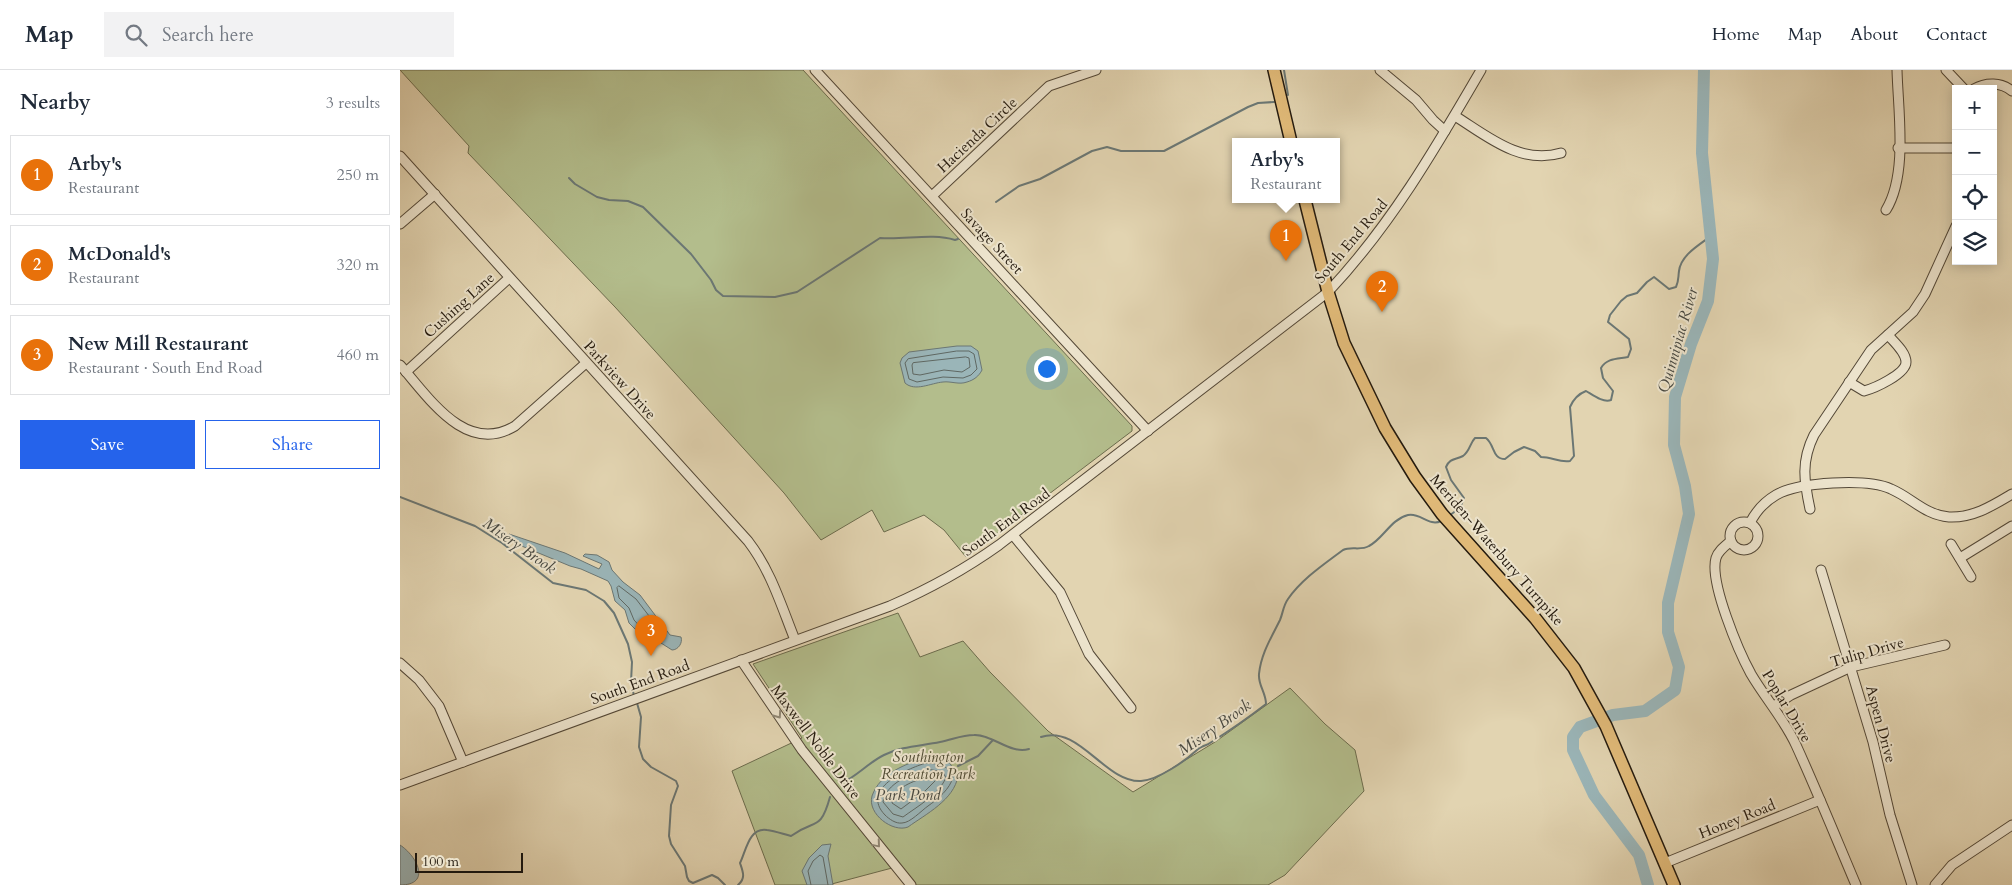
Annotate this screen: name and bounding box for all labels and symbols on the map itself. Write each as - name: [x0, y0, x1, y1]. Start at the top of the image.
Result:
- street label: Hacienda Circle: [933, 93, 1021, 177]
- street label: South End Road: [1310, 195, 1392, 287]
- street label: Savage Street: [956, 204, 1028, 279]
- pin: 1: [1270, 220, 1302, 261]
- street label: Cushing Lane: [419, 268, 499, 342]
- pin: 2: [1366, 271, 1398, 312]
- water label: Quinnipiac River: [1652, 284, 1704, 396]
- street label: Parkview Drive: [579, 336, 661, 424]
- your location: [1034, 356, 1060, 382]
- street label: Meriden-Waterbury Turnpike: [1426, 470, 1569, 630]
- street label: South End Road: [958, 483, 1054, 561]
- water label: Misery Brook: [478, 512, 561, 579]
- pin: 3: [635, 615, 667, 656]
- street label: Tulip Drive: [1828, 632, 1906, 672]
- street label: South End Road: [588, 655, 692, 709]
- street label: Poplar Drive: [1758, 666, 1817, 746]
- street label: Maxwell Noble Drive: [766, 681, 866, 803]
- street label: Aspen Drive: [1861, 683, 1901, 765]
- water label: Misery Brook: [1173, 694, 1256, 761]
- one-way arrow: [772, 709, 781, 719]
- park label: Southington Recreation Park: [881, 747, 975, 784]
- water label: Park Pond: [875, 784, 942, 806]
- street label: Honey Road: [1696, 795, 1778, 843]
- one-way arrow: [871, 838, 880, 847]
- scale bar: [415, 850, 522, 873]

